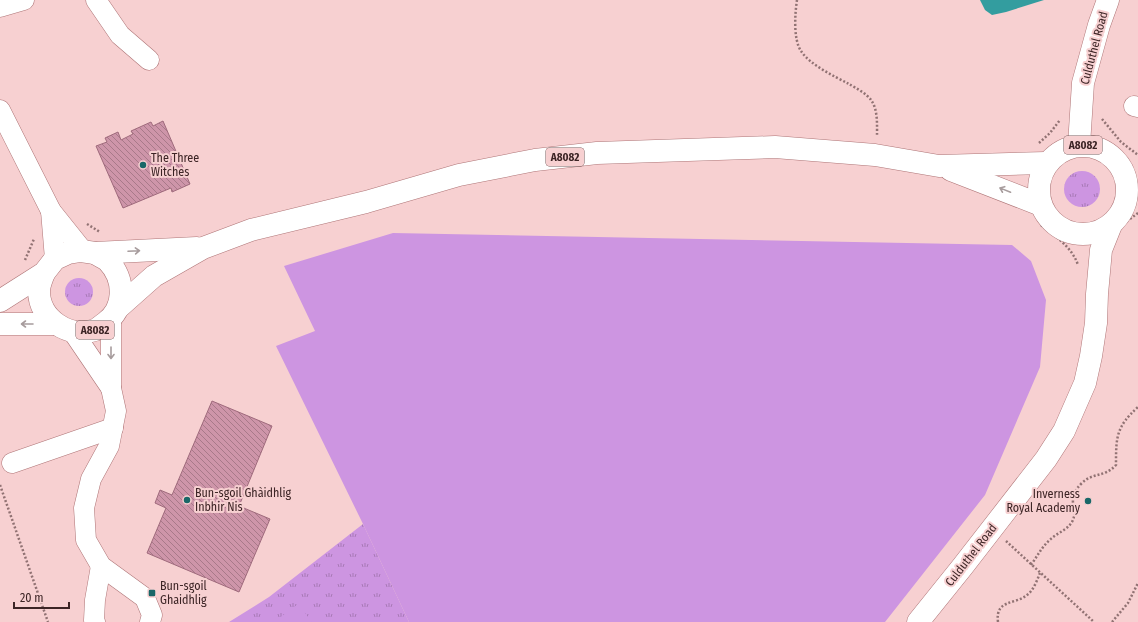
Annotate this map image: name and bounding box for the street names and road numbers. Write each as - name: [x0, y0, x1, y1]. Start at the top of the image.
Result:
- street label: Culduthel Road: [1078, 10, 1110, 86]
- road number: A8082: [1064, 136, 1102, 154]
- road number: A8082: [546, 148, 584, 166]
- road number: A8082: [76, 321, 114, 339]
- street label: Culduthel Road: [942, 521, 1000, 589]

